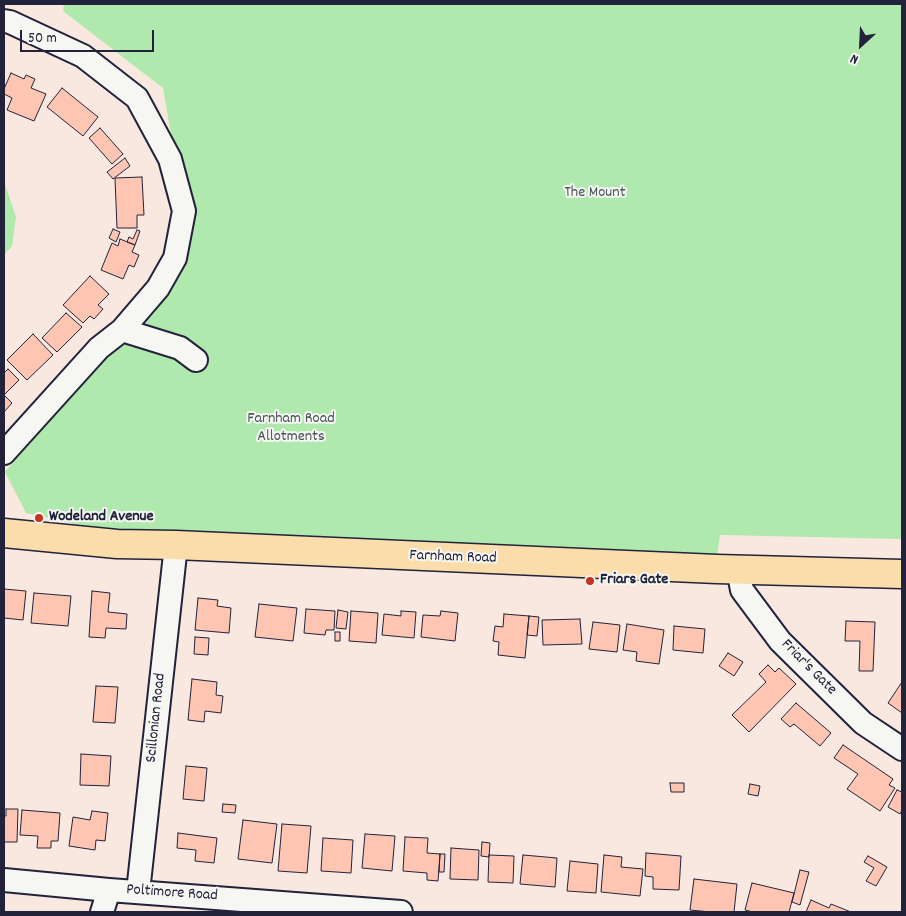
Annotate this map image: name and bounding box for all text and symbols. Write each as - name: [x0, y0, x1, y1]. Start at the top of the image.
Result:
- scale bar: [22, 20, 156, 52]
- north arrow: [836, 20, 886, 70]
- text: 50 m: [28, 28, 57, 50]
- text: N: [847, 48, 862, 69]
- park label: The Mount: [564, 184, 626, 204]
- park label: Farnham Road Allotments: [247, 410, 335, 448]
- place label: Wodeland Avenue: [49, 508, 153, 528]
- marker: Wodeland Avenue: [33, 512, 45, 524]
- street label: Farnham Road: [409, 547, 497, 569]
- place label: Friars Gate: [600, 571, 668, 591]
- marker: Friars Gate: [584, 575, 596, 587]
- street label: Friar's Gate: [776, 636, 840, 700]
- street label: Scillonian Road: [143, 672, 171, 764]
- street label: Poltimore Road: [126, 881, 218, 907]

